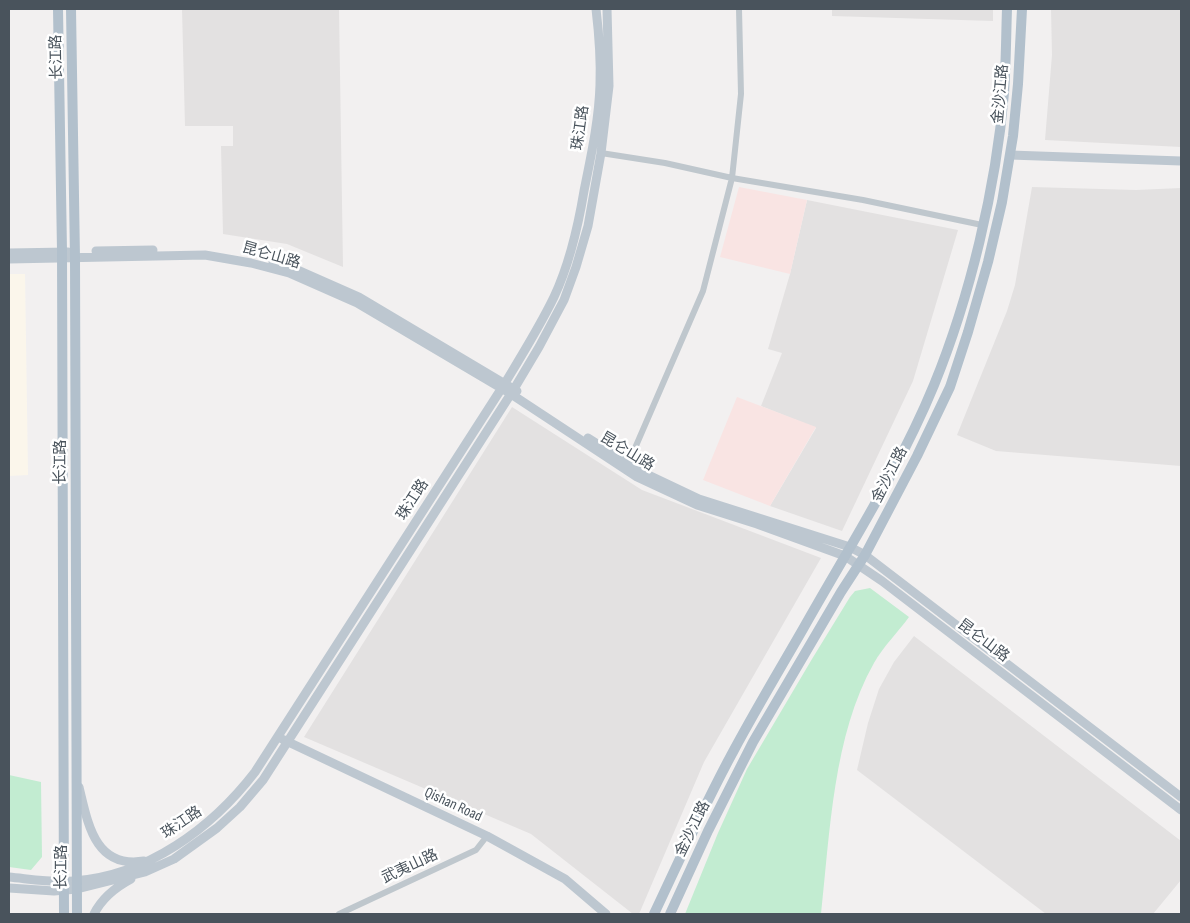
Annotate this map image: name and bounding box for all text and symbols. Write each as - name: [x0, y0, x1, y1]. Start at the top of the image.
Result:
- street label: 长江路: [48, 34, 66, 80]
- street label: 金沙江路: [989, 63, 1013, 125]
- street label: 珠江路: [569, 104, 593, 152]
- street label: 昆仑山路: [240, 239, 302, 273]
- street label: 昆仑山路: [597, 429, 657, 475]
- street label: 长江路: [52, 440, 70, 484]
- street label: 金沙江路: [868, 444, 912, 506]
- street label: 珠江路: [393, 476, 433, 524]
- street label: 昆仑山路: [954, 616, 1012, 666]
- street label: Qishan Road: [421, 784, 485, 826]
- street label: 金沙江路: [672, 798, 714, 860]
- street label: 珠江路: [158, 803, 206, 843]
- street label: 长江路: [53, 845, 71, 889]
- street label: 武夷山路: [379, 846, 441, 888]

